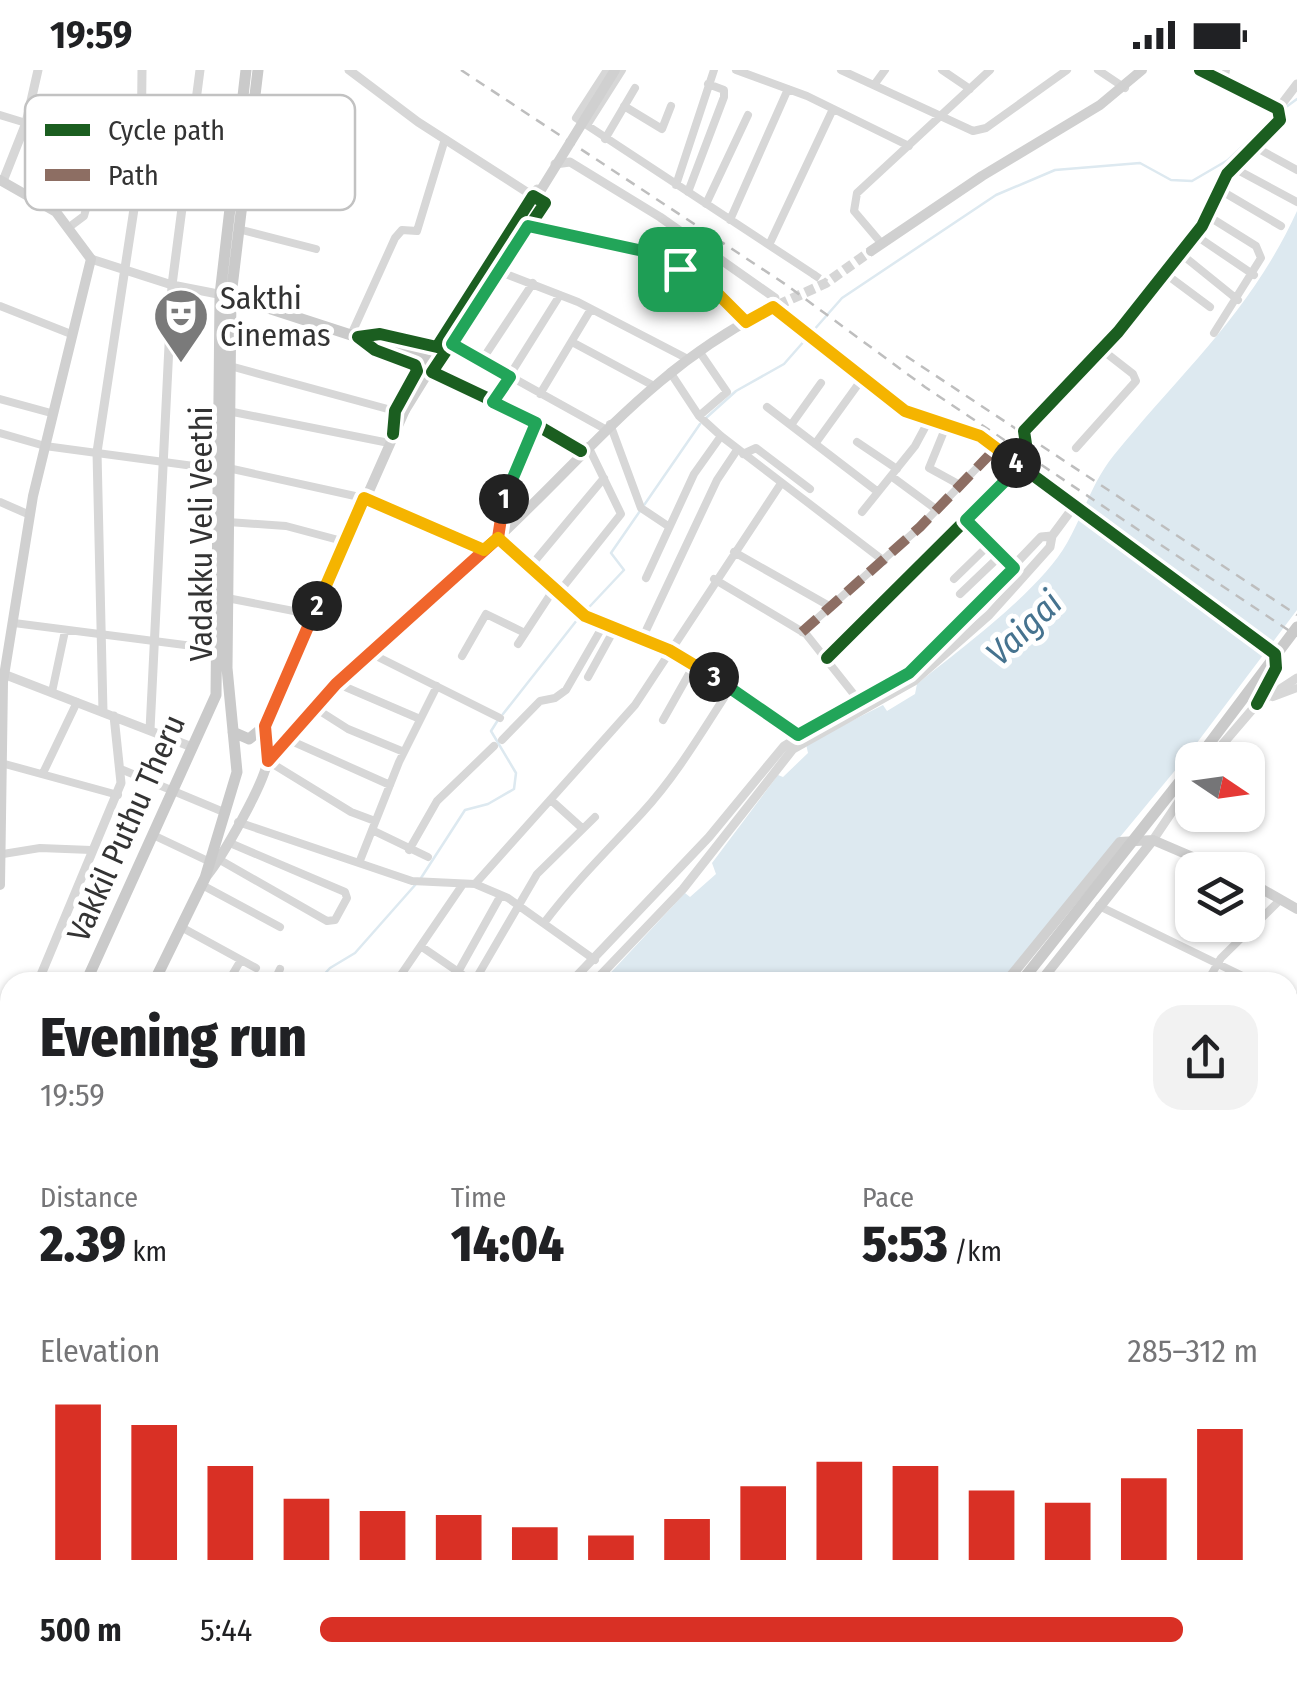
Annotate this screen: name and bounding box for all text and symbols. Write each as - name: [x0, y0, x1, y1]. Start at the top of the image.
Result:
- text: 19:59: [50, 12, 132, 58]
- legend: [25, 95, 355, 210]
- text: Cycle path: [108, 114, 225, 147]
- text: Path: [108, 159, 159, 192]
- pin: [638, 227, 723, 312]
- icon: arrive: [653, 242, 708, 297]
- place label: Sakthi Cinemas: [220, 279, 331, 354]
- theatre icon: Sakthi Cinemas: [151, 286, 211, 365]
- street label: Vadakku Veli Veethi: [182, 406, 220, 662]
- pin: 4: [991, 438, 1041, 488]
- text: 4: [1009, 446, 1023, 479]
- pin: 1: [479, 474, 529, 524]
- text: 1: [498, 482, 510, 515]
- pin: 2: [292, 581, 342, 631]
- water label: Vaigai: [977, 582, 1071, 674]
- text: 2: [311, 589, 323, 622]
- pin: 3: [689, 652, 739, 702]
- text: 3: [707, 660, 721, 693]
- street label: Vakkil Puthu Theru: [59, 709, 193, 947]
- north arrow: [1175, 742, 1265, 832]
- map controls: [1175, 742, 1265, 942]
- button: layers: [1175, 852, 1265, 942]
- text: Evening run: [40, 1005, 307, 1071]
- button: share: [1153, 1005, 1258, 1110]
- text: 19:59: [40, 1076, 105, 1114]
- text: Distance: [40, 1181, 138, 1214]
- text: Time: [451, 1181, 506, 1214]
- text: Pace: [862, 1181, 914, 1214]
- text: 2.39: [40, 1214, 126, 1274]
- text: 14:04: [451, 1214, 564, 1274]
- text: 5:53: [862, 1214, 948, 1274]
- text: km: [126, 1235, 167, 1268]
- text: /km: [948, 1235, 1002, 1268]
- text: Elevation: [40, 1332, 160, 1370]
- text: 285–312 m: [1128, 1332, 1258, 1370]
- text: 500 m: [40, 1611, 122, 1649]
- text: 5:44: [200, 1611, 252, 1649]

